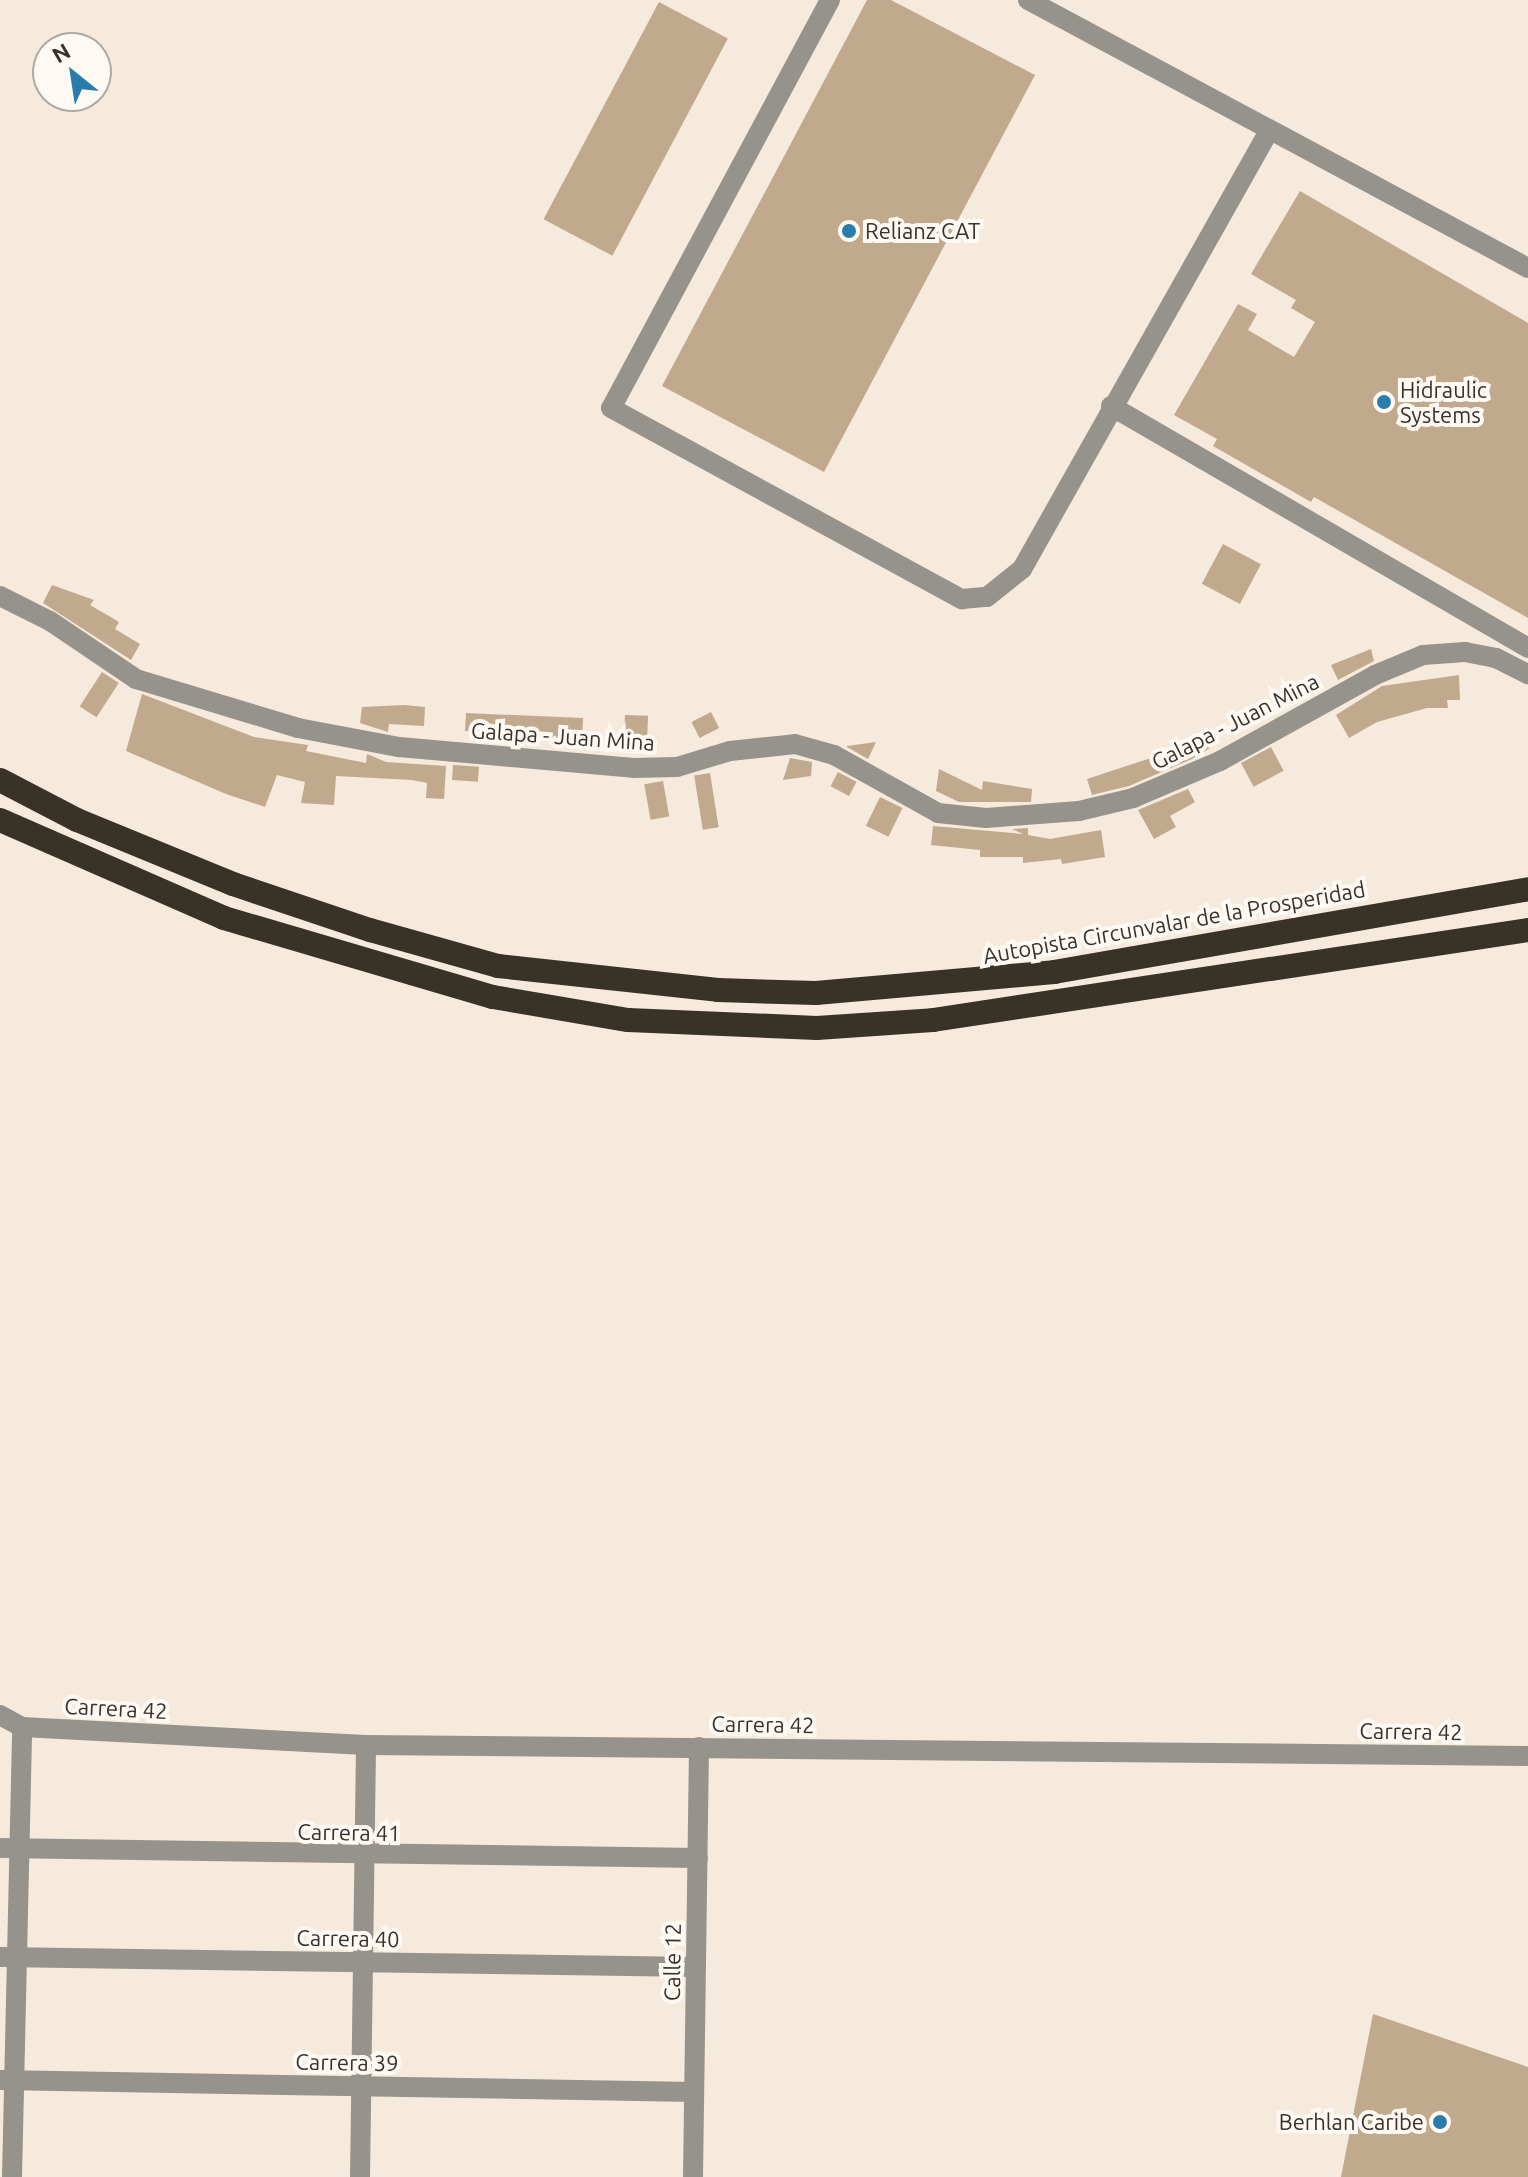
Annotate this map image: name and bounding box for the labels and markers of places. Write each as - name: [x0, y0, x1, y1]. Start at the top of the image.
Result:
- place label: Relianz CAT: [865, 218, 980, 244]
- marker: Relianz CAT: [840, 222, 858, 240]
- place label: Hidraulic Systems: [1400, 376, 1487, 428]
- marker: Hidraulic Systems: [1375, 393, 1393, 411]
- place label: Berhlan Caribe: [1279, 2109, 1424, 2135]
- marker: Berhlan Caribe: [1431, 2113, 1449, 2131]

